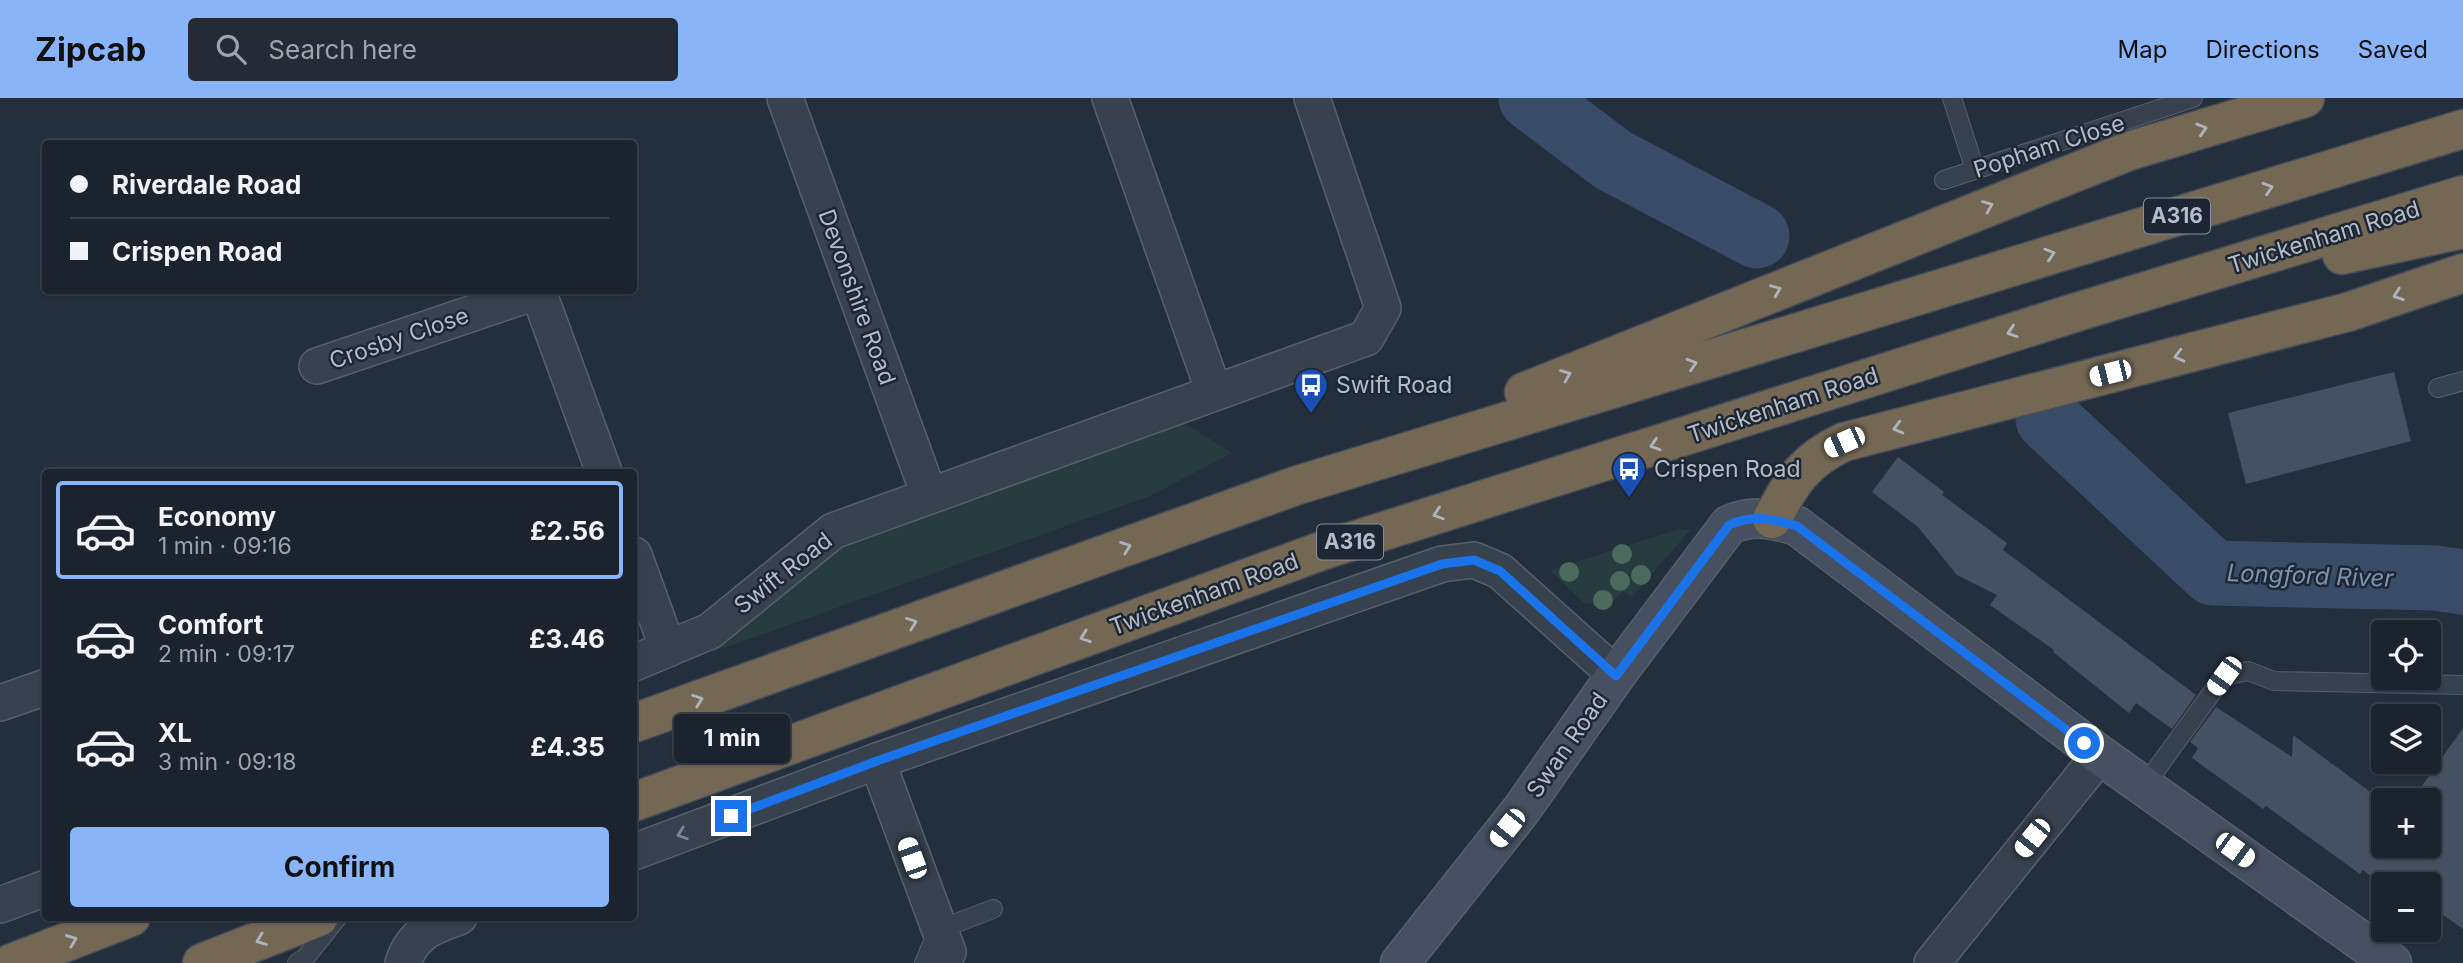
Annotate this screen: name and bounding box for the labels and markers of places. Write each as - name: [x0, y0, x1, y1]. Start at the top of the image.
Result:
- bus stop icon: Swift Road: [1292, 366, 1330, 415]
- place label: Swift Road: [1336, 371, 1452, 399]
- bus stop icon: Crispen Road: [1610, 450, 1648, 499]
- place label: Crispen Road: [1654, 455, 1801, 483]

